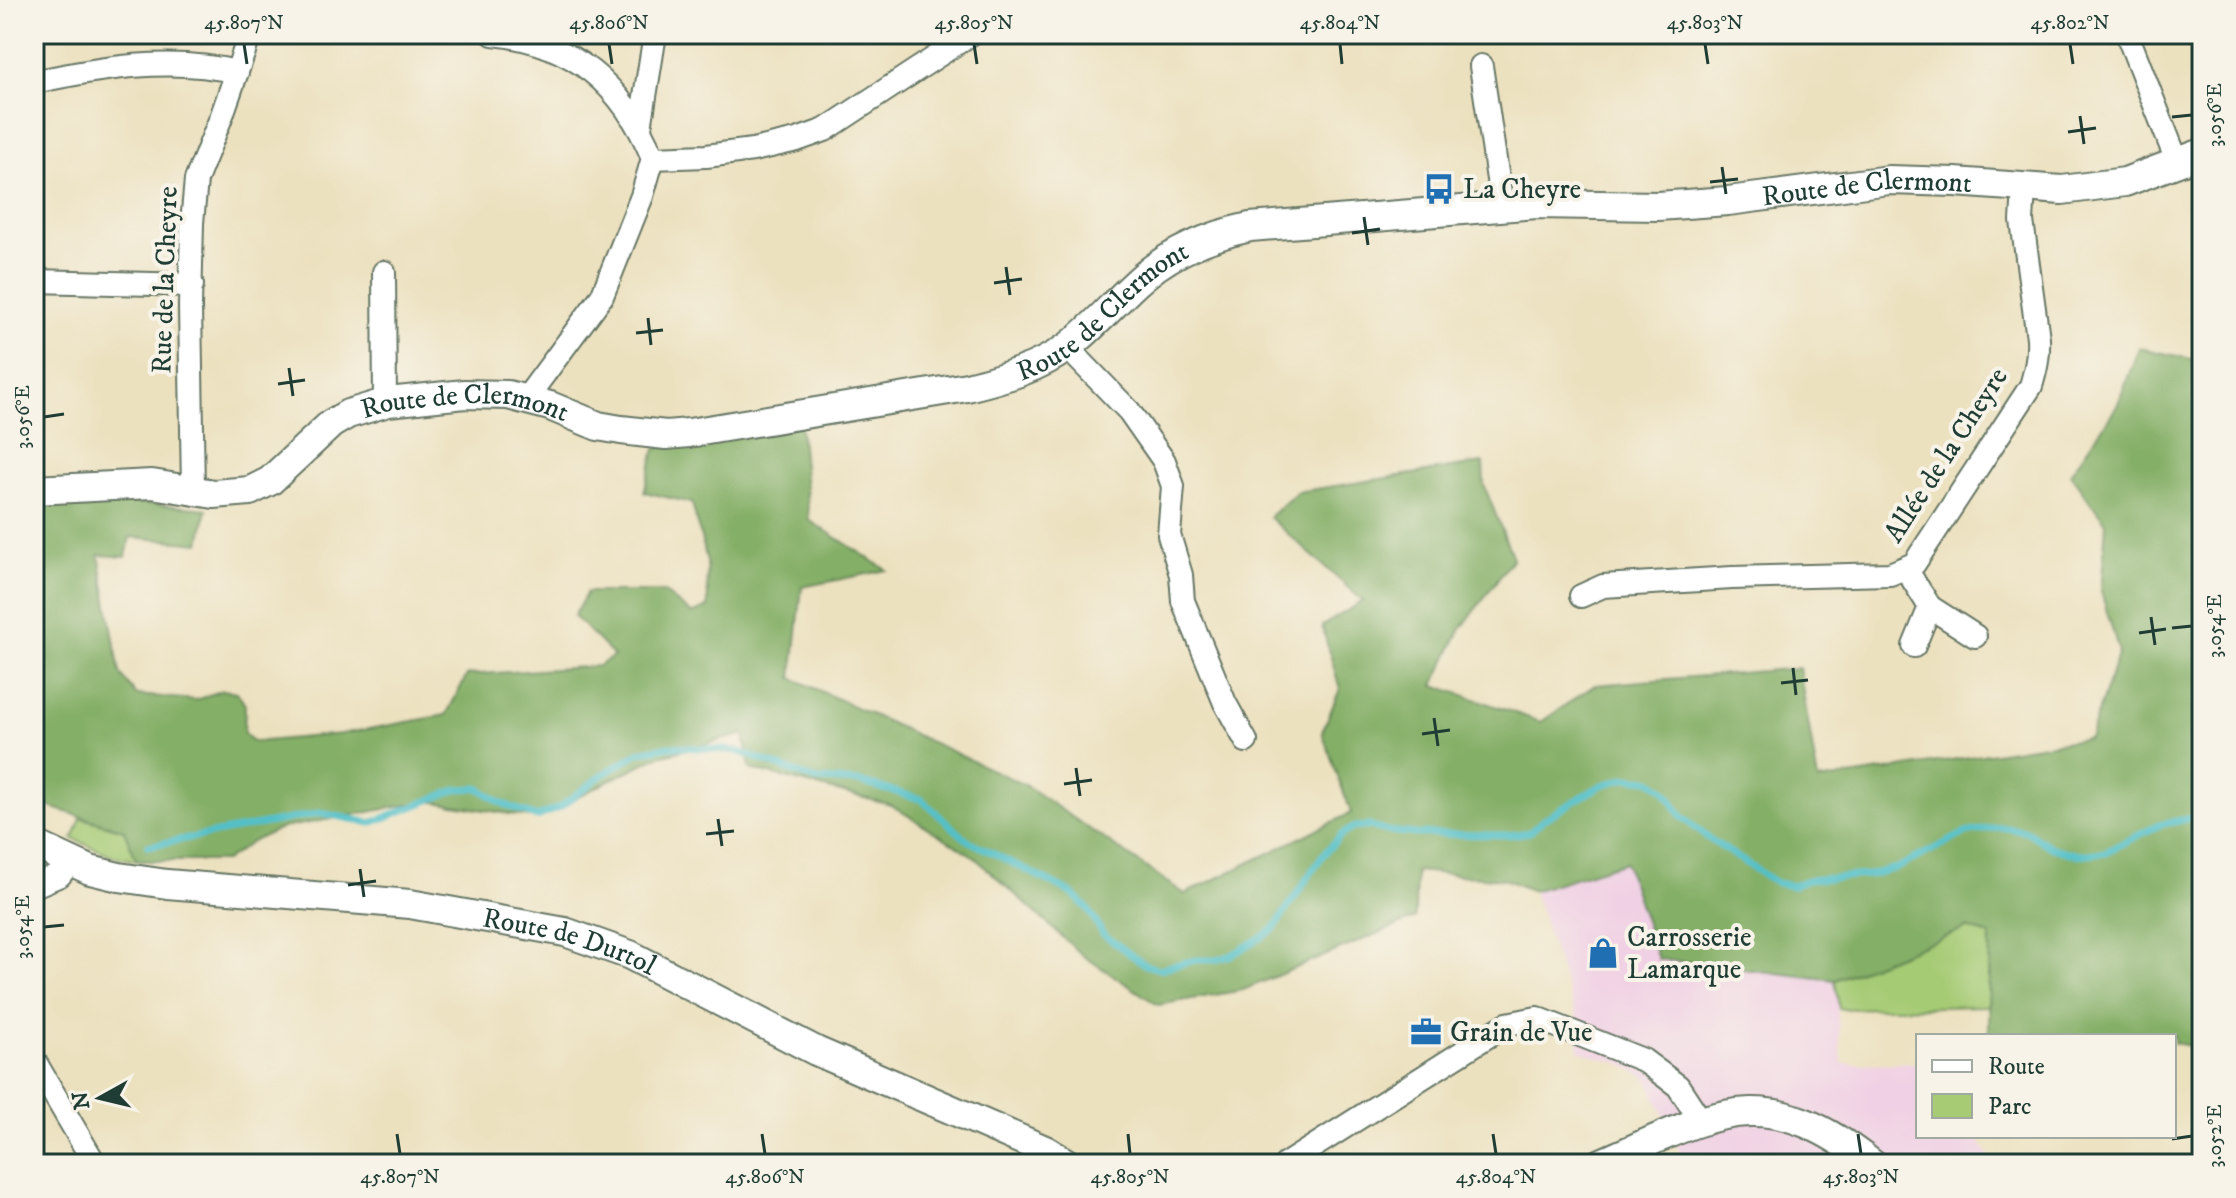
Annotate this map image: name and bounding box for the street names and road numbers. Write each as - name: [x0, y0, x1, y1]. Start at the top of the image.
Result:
- street label: Route de Clermont: [1760, 162, 1973, 214]
- street label: Rue de la Cheyre: [144, 186, 186, 374]
- street label: Route de Clermont: [1011, 233, 1194, 389]
- street label: Allée de la Cheyre: [1876, 361, 2016, 549]
- street label: Route de Clermont: [356, 376, 574, 430]
- street label: Route de Durtol: [480, 900, 663, 983]

